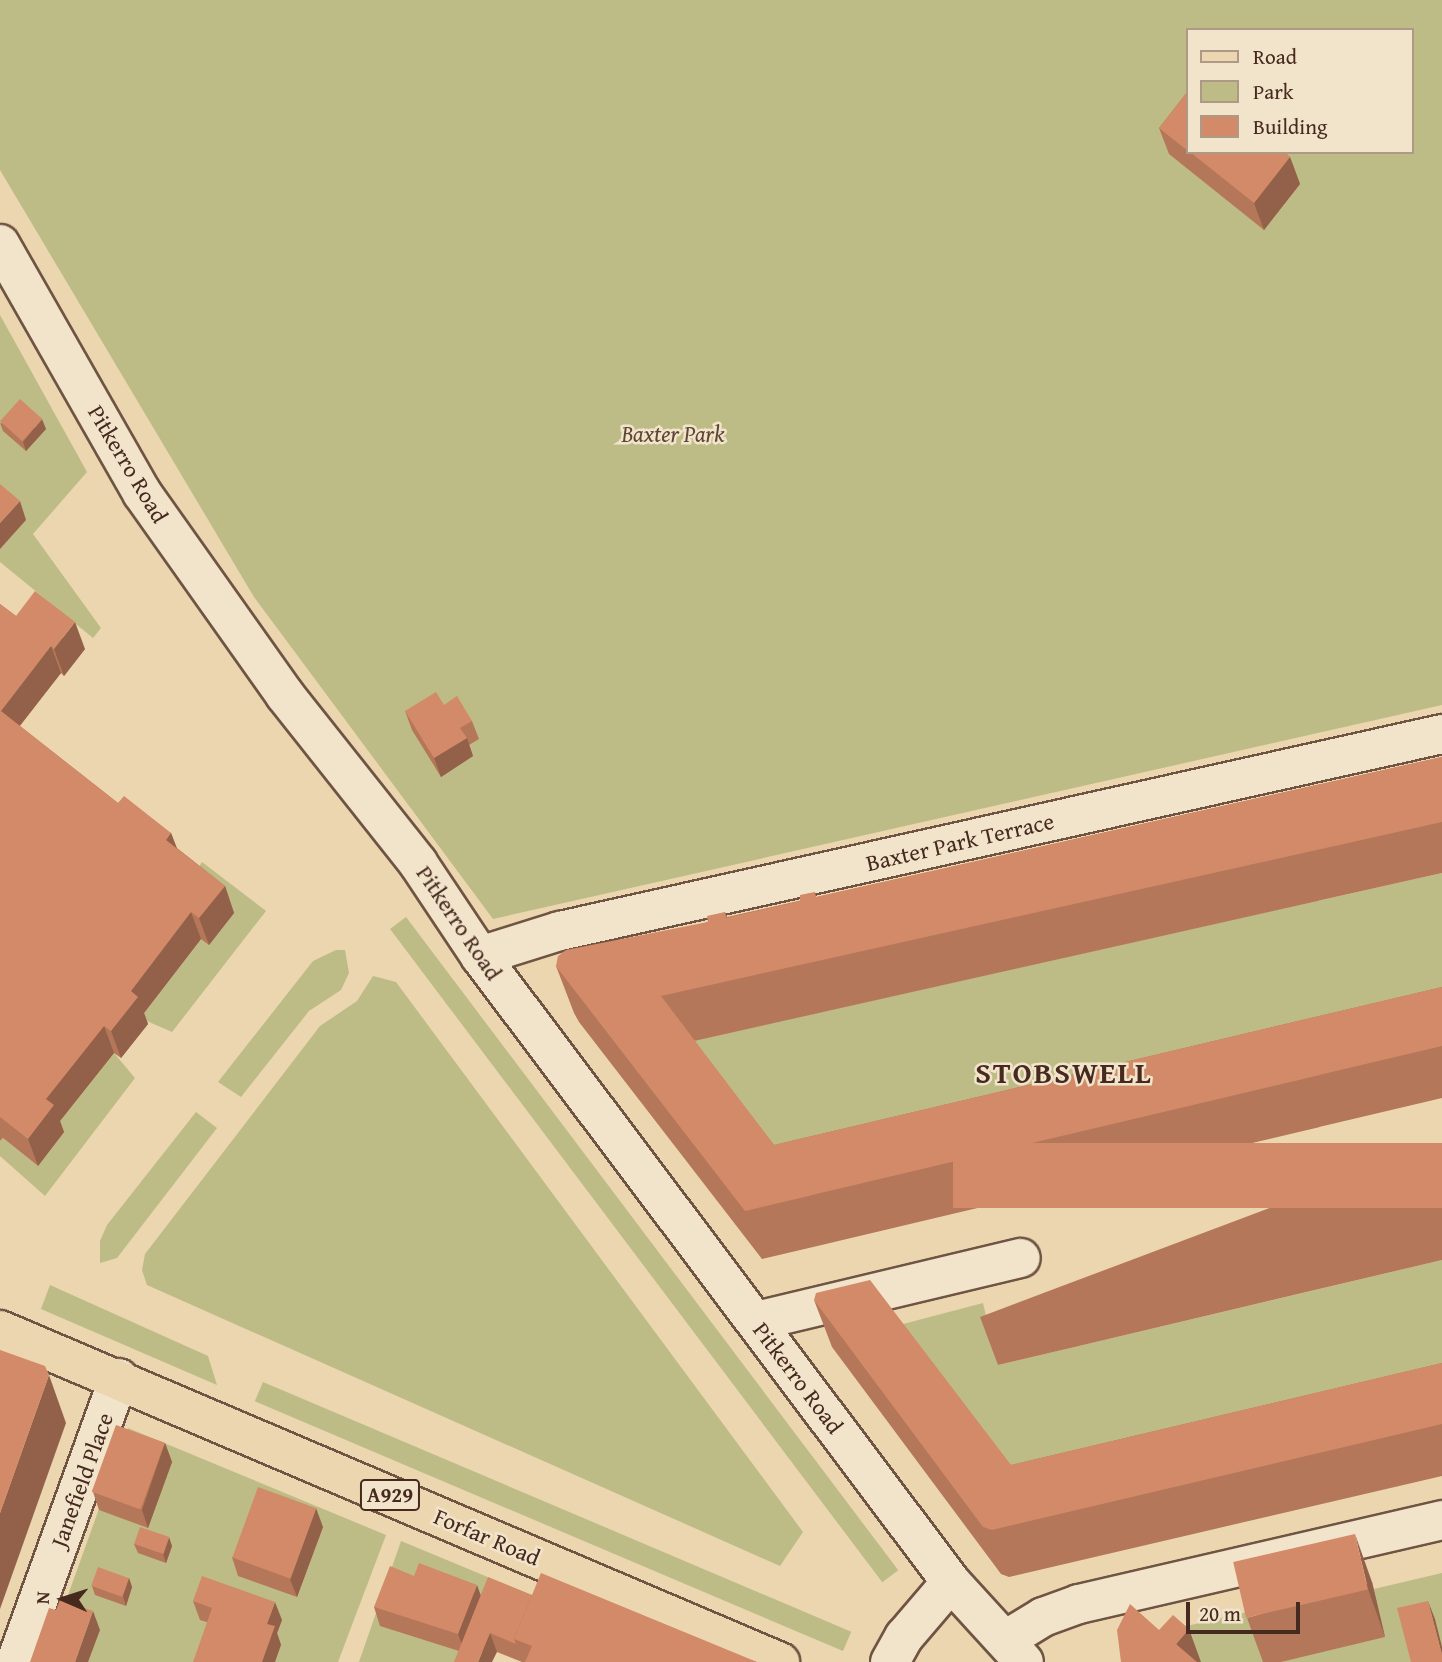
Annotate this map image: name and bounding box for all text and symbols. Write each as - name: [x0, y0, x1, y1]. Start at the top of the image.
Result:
- legend: [1186, 28, 1414, 154]
- text: Road: [1253, 41, 1297, 72]
- text: Park: [1253, 76, 1294, 107]
- text: Building: [1253, 111, 1327, 142]
- street label: Pitkerro Road: [82, 400, 174, 528]
- park label: Baxter Park: [621, 420, 725, 448]
- street label: Baxter Park Terrace: [863, 807, 1057, 877]
- street label: Pitkerro Road: [411, 860, 507, 986]
- district label: STOBSWELL: [976, 1054, 1152, 1090]
- street label: Pitkerro Road: [747, 1317, 849, 1439]
- street label: Janefield Place: [45, 1409, 119, 1551]
- road number: A929: [358, 1478, 422, 1512]
- street label: Forfar Road: [430, 1502, 544, 1572]
- north arrow: [28, 1564, 98, 1634]
- scale bar: [1190, 1588, 1304, 1632]
- text: N: [28, 1591, 56, 1605]
- text: 20 m: [1199, 1598, 1241, 1629]

